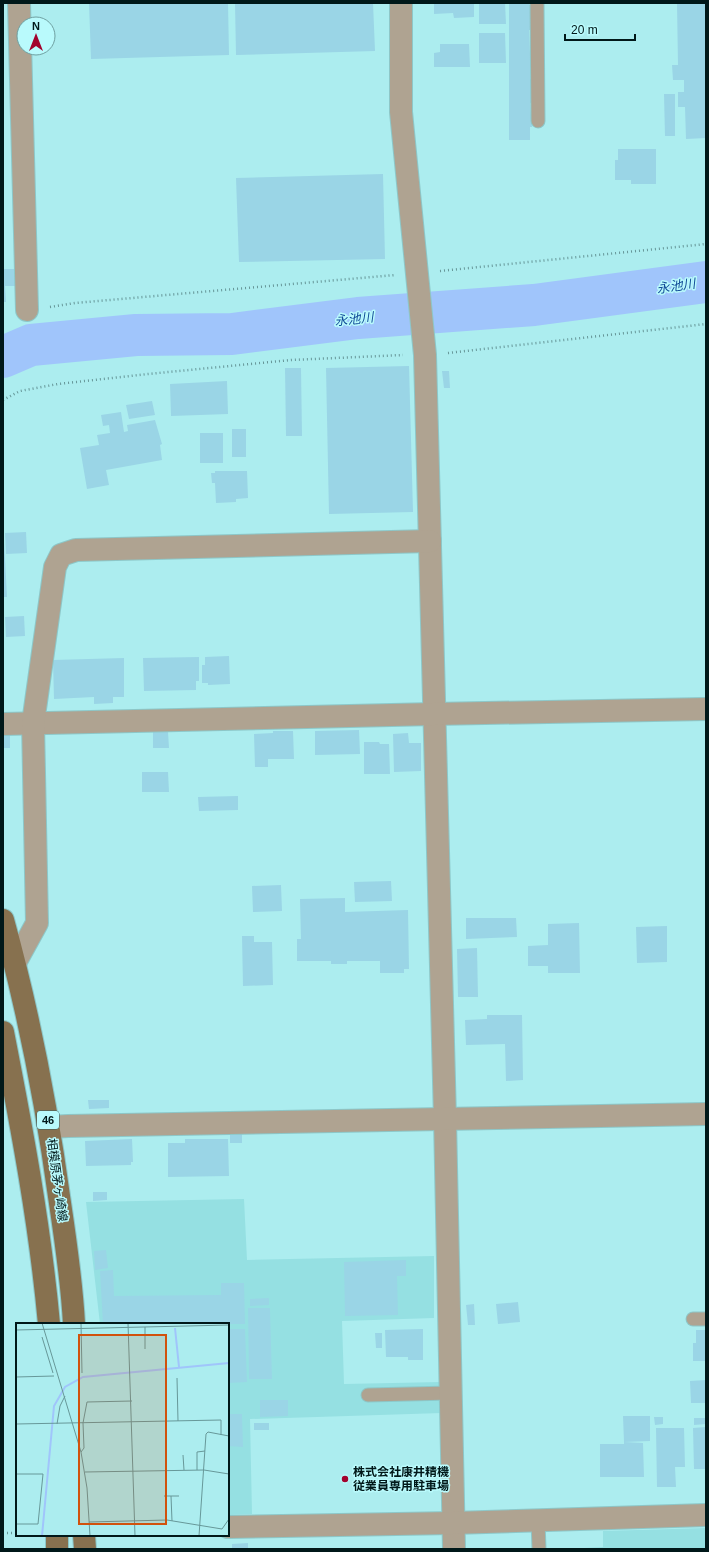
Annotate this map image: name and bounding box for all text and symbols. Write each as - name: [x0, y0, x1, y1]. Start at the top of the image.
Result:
- north arrow: [16, 16, 56, 56]
- scale bar: [565, 16, 635, 42]
- text: N: [32, 20, 40, 32]
- text: 20 m: [571, 23, 598, 37]
- water label: 永池川: [656, 276, 698, 296]
- water label: 永池川: [334, 309, 376, 328]
- road number: 46: [37, 1111, 59, 1129]
- street label: 相模原茅ヶ崎線: [44, 1137, 70, 1223]
- inset map: [16, 1323, 229, 1536]
- place label: 株式会社康井精機 従業員専用駐車場: [353, 1465, 449, 1493]
- marker: 株式会社康井精機 従業員専用駐車場: [340, 1474, 350, 1484]

